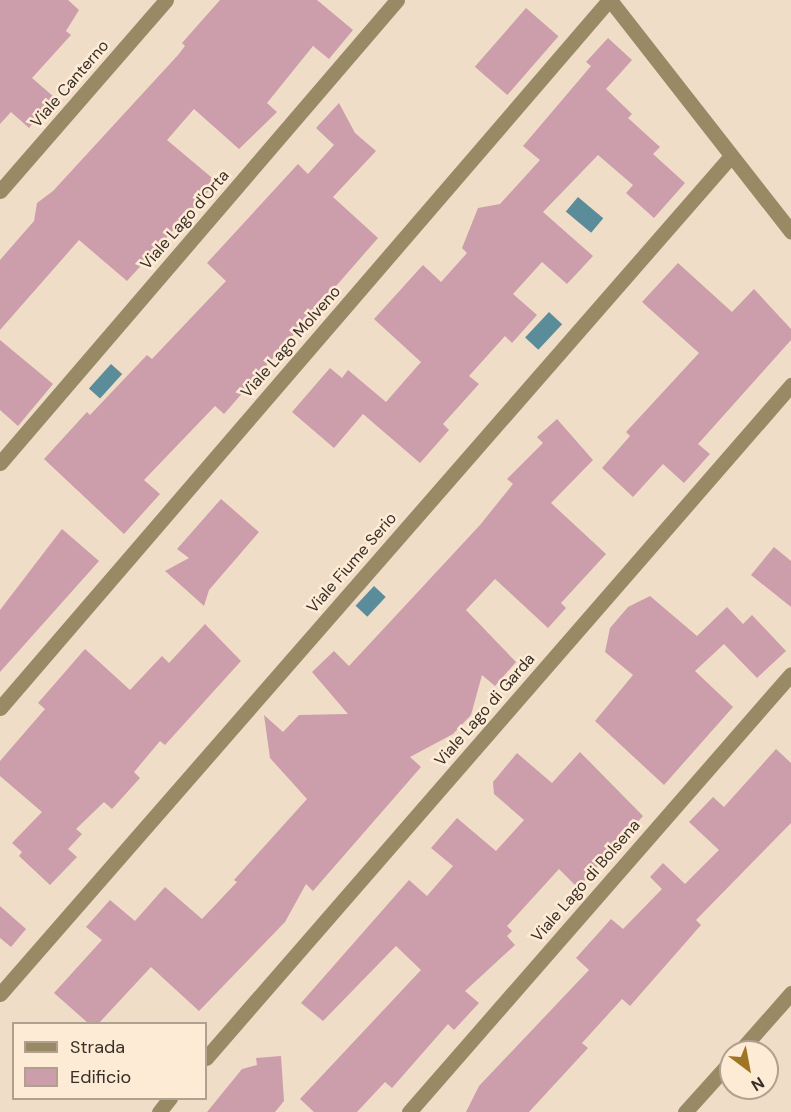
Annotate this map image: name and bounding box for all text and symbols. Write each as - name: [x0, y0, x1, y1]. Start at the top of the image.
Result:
- street label: Viale Canterno: [27, 36, 113, 132]
- street label: Viale Lago d'Orta: [137, 166, 233, 274]
- street label: Viale Lago Molveno: [237, 282, 345, 402]
- street label: Viale Fiume Serio: [303, 509, 401, 617]
- street label: Viale Lago di Garda: [431, 650, 539, 770]
- street label: Viale Lago di Bolsena: [528, 816, 644, 946]
- legend: [12, 1022, 207, 1100]
- text: Strada: [70, 1035, 125, 1059]
- north arrow: [719, 1040, 779, 1100]
- text: Edificio: [70, 1065, 131, 1089]
- text: N: [747, 1072, 768, 1096]

